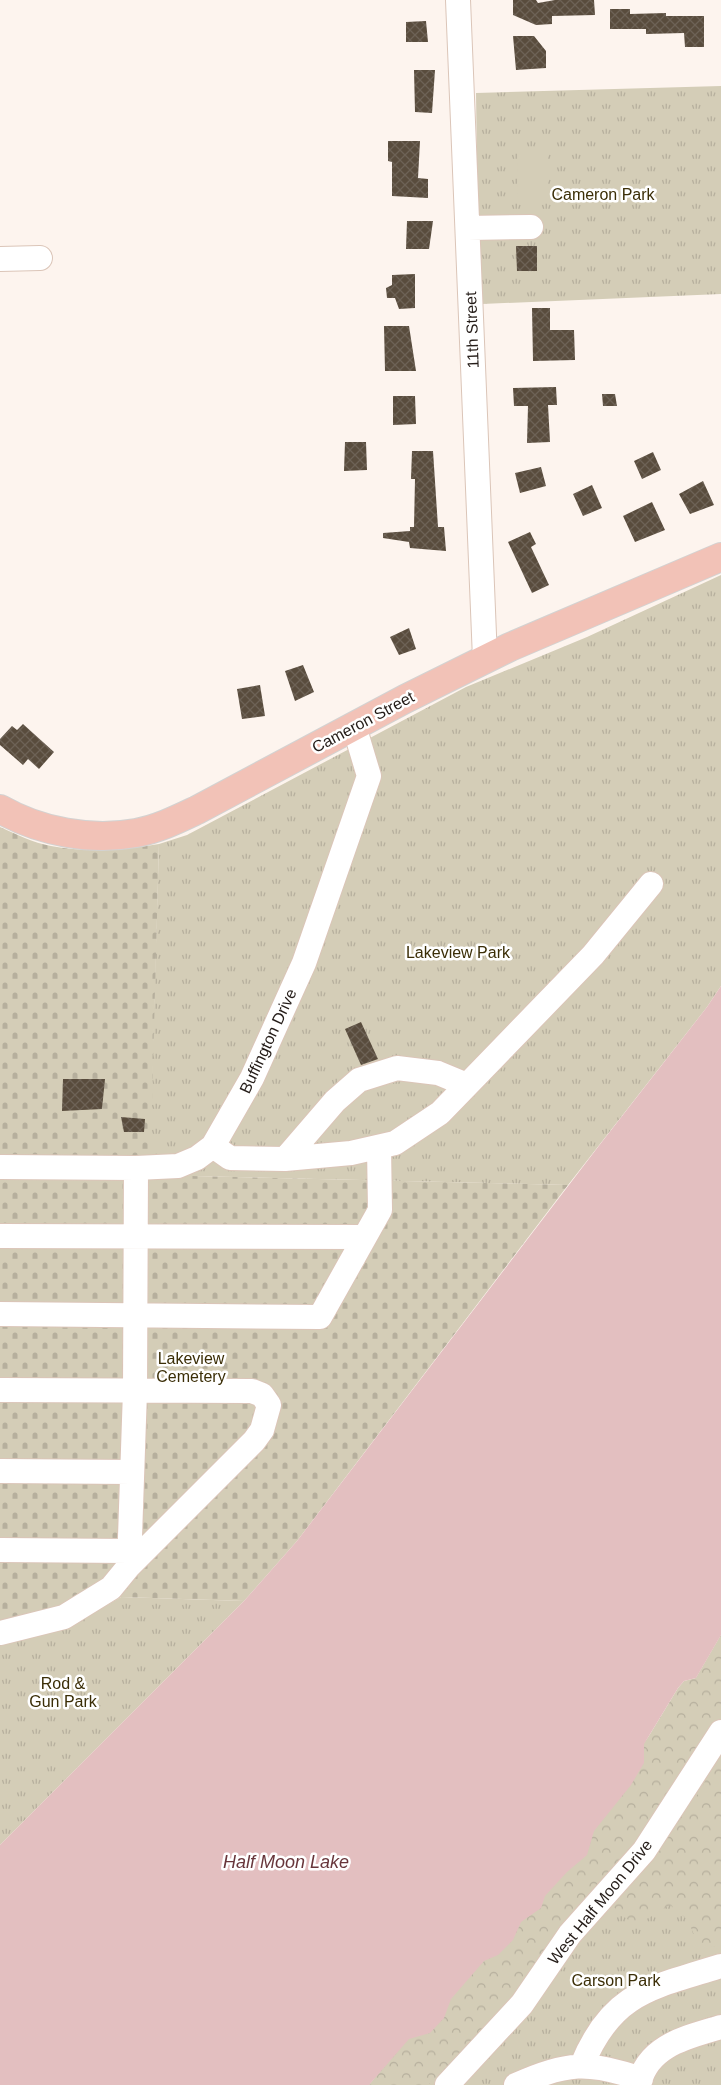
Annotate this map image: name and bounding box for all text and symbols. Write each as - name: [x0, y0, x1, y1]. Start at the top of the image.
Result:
- park label: Cameron Park: [551, 186, 656, 203]
- street label: 11th Street: [462, 291, 482, 369]
- street label: Cameron Street: [309, 688, 417, 756]
- park label: Lakeview Park: [406, 944, 511, 961]
- street label: Buffington Drive: [236, 986, 300, 1096]
- park label: Lakeview Cemetery: [156, 1350, 226, 1385]
- park label: Rod & Gun Park: [29, 1675, 98, 1710]
- street label: West Half Moon Drive: [545, 1836, 656, 1968]
- water label: Half Moon Lake: [223, 1852, 349, 1872]
- park label: Carson Park: [572, 1972, 661, 1989]

